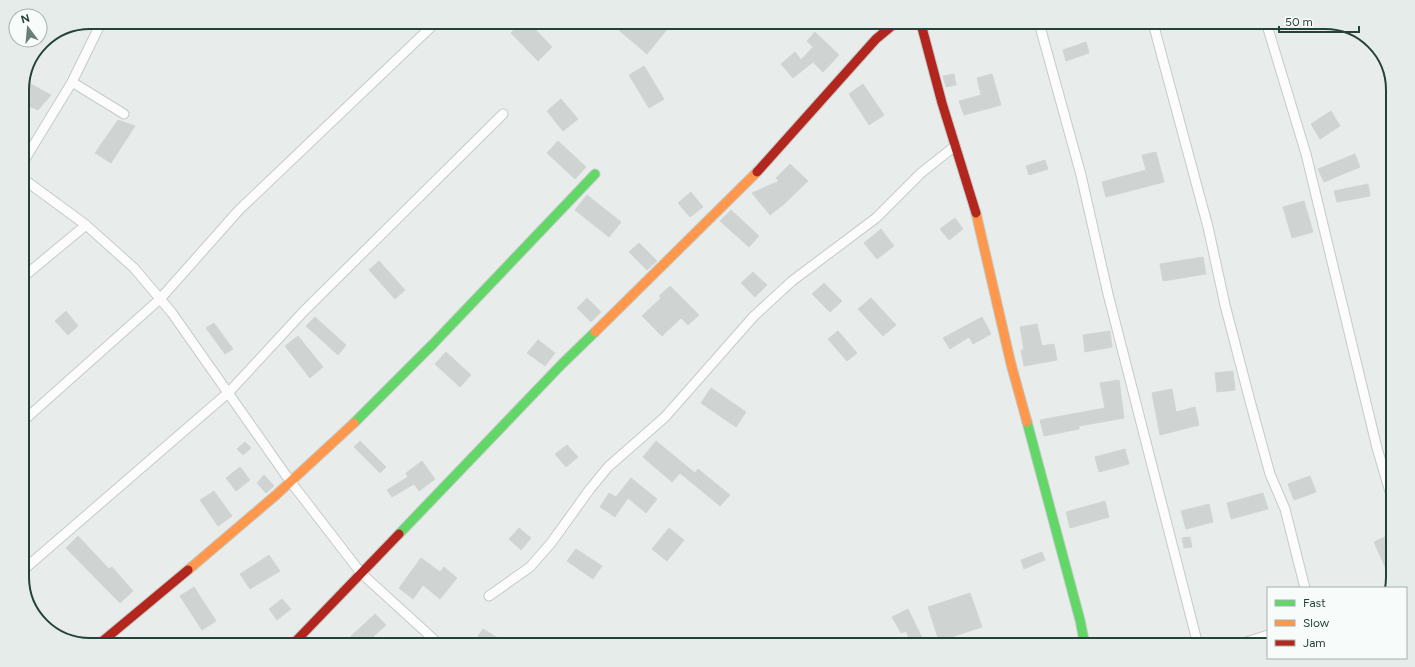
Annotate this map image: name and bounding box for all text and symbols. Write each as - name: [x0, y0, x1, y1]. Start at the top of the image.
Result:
- north arrow: [8, 8, 48, 48]
- scale bar: [1279, 8, 1359, 34]
- text: N: [19, 11, 31, 26]
- text: 50 m: [1285, 15, 1313, 29]
- legend: [1267, 587, 1407, 659]
- text: Fast: [1303, 596, 1326, 610]
- text: Slow: [1303, 616, 1330, 630]
- text: Jam: [1303, 636, 1326, 650]

